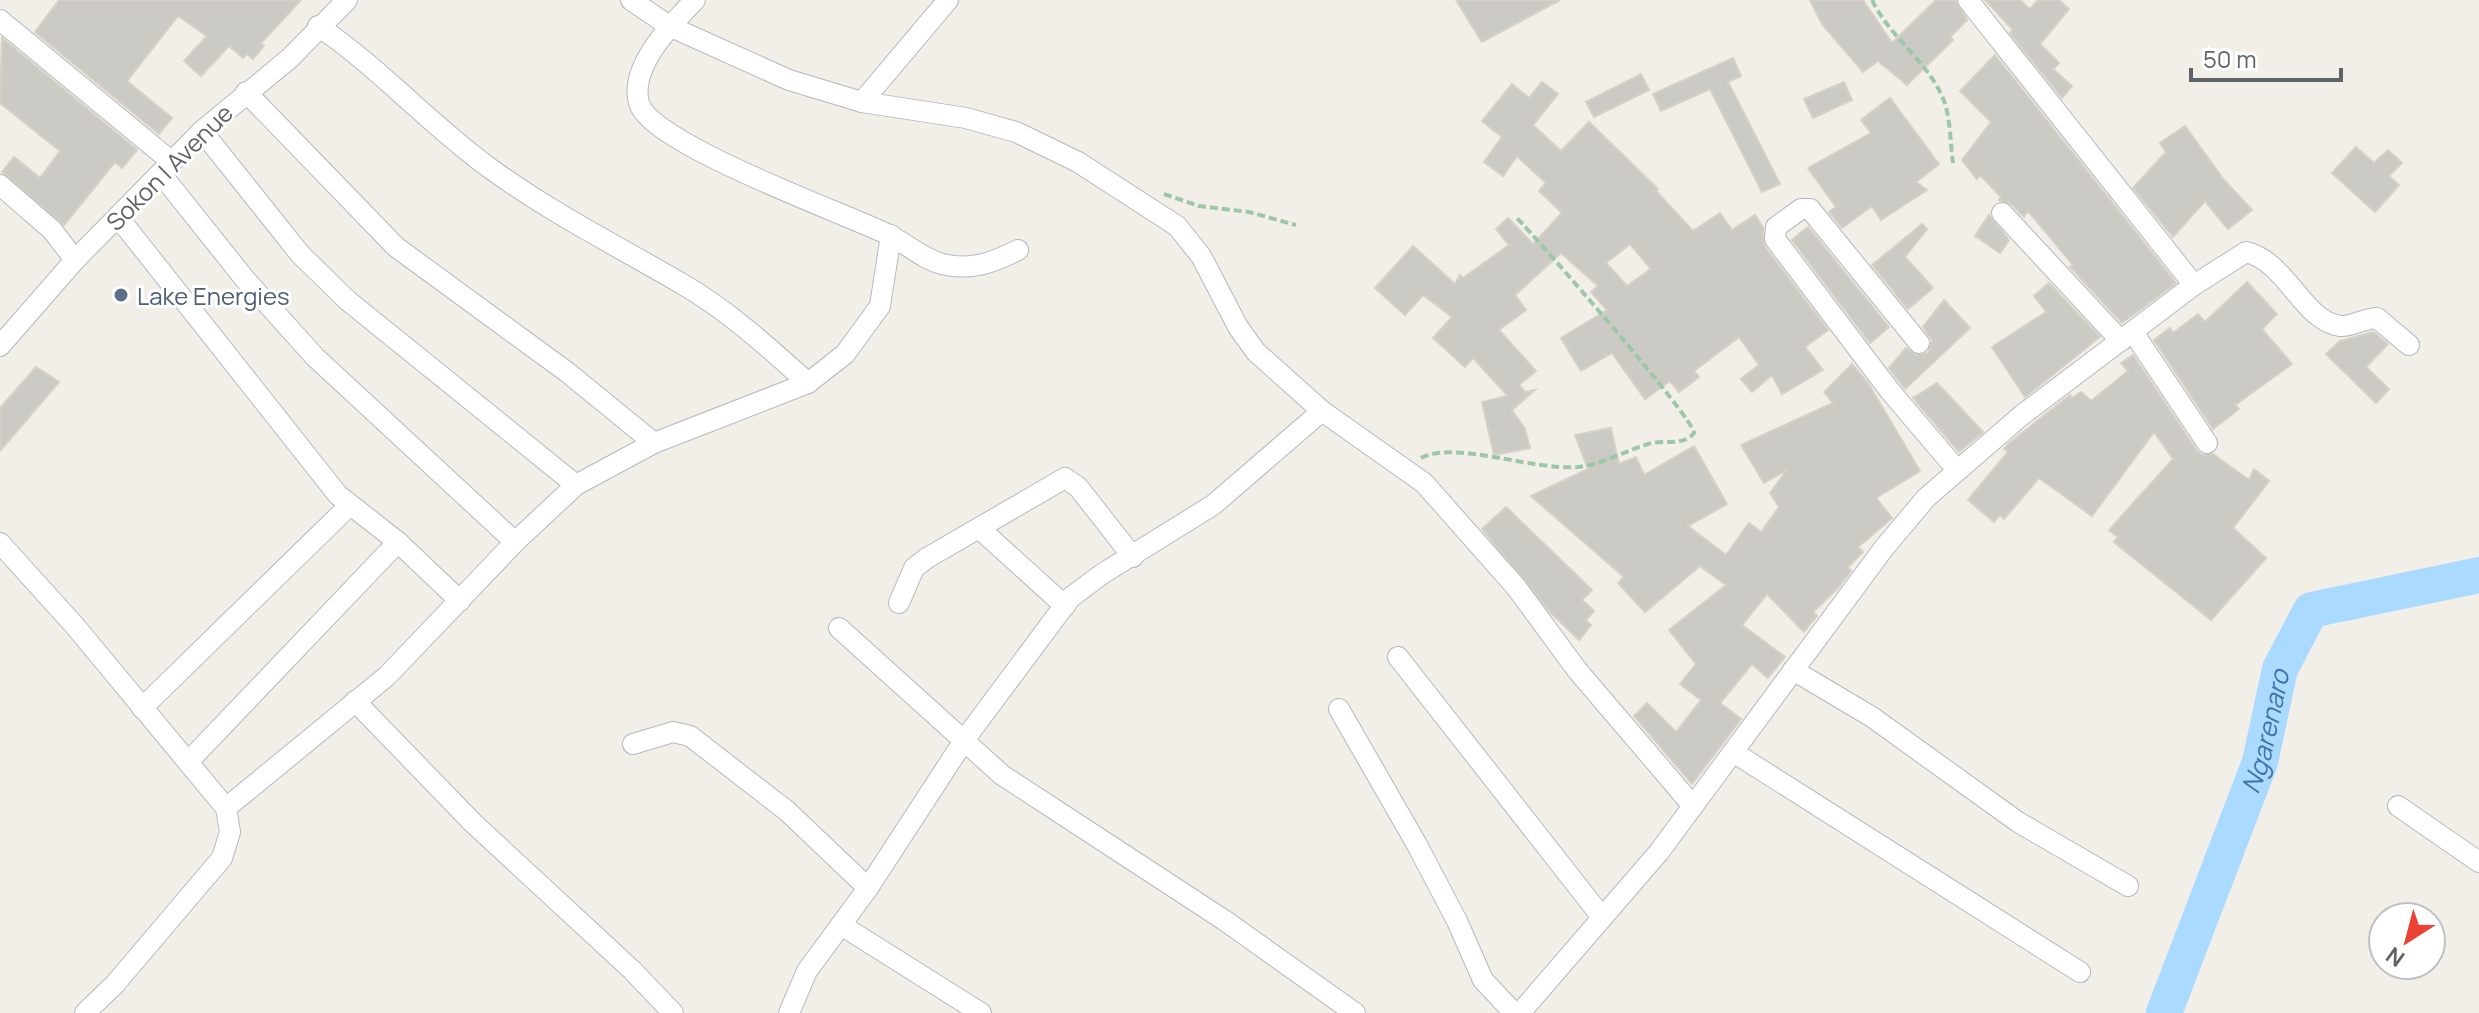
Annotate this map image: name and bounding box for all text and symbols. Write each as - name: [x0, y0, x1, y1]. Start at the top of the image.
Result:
- scale bar: [2191, 32, 2341, 82]
- text: 50 m: [2203, 42, 2257, 75]
- street label: Sokon I Avenue: [98, 96, 240, 238]
- place label: Lake Energies: [137, 279, 290, 312]
- marker: Lake Energies: [112, 286, 130, 304]
- water label: Ngarenaro: [2232, 664, 2298, 798]
- north arrow: [2367, 901, 2447, 981]
- text: N: [2380, 940, 2410, 974]

